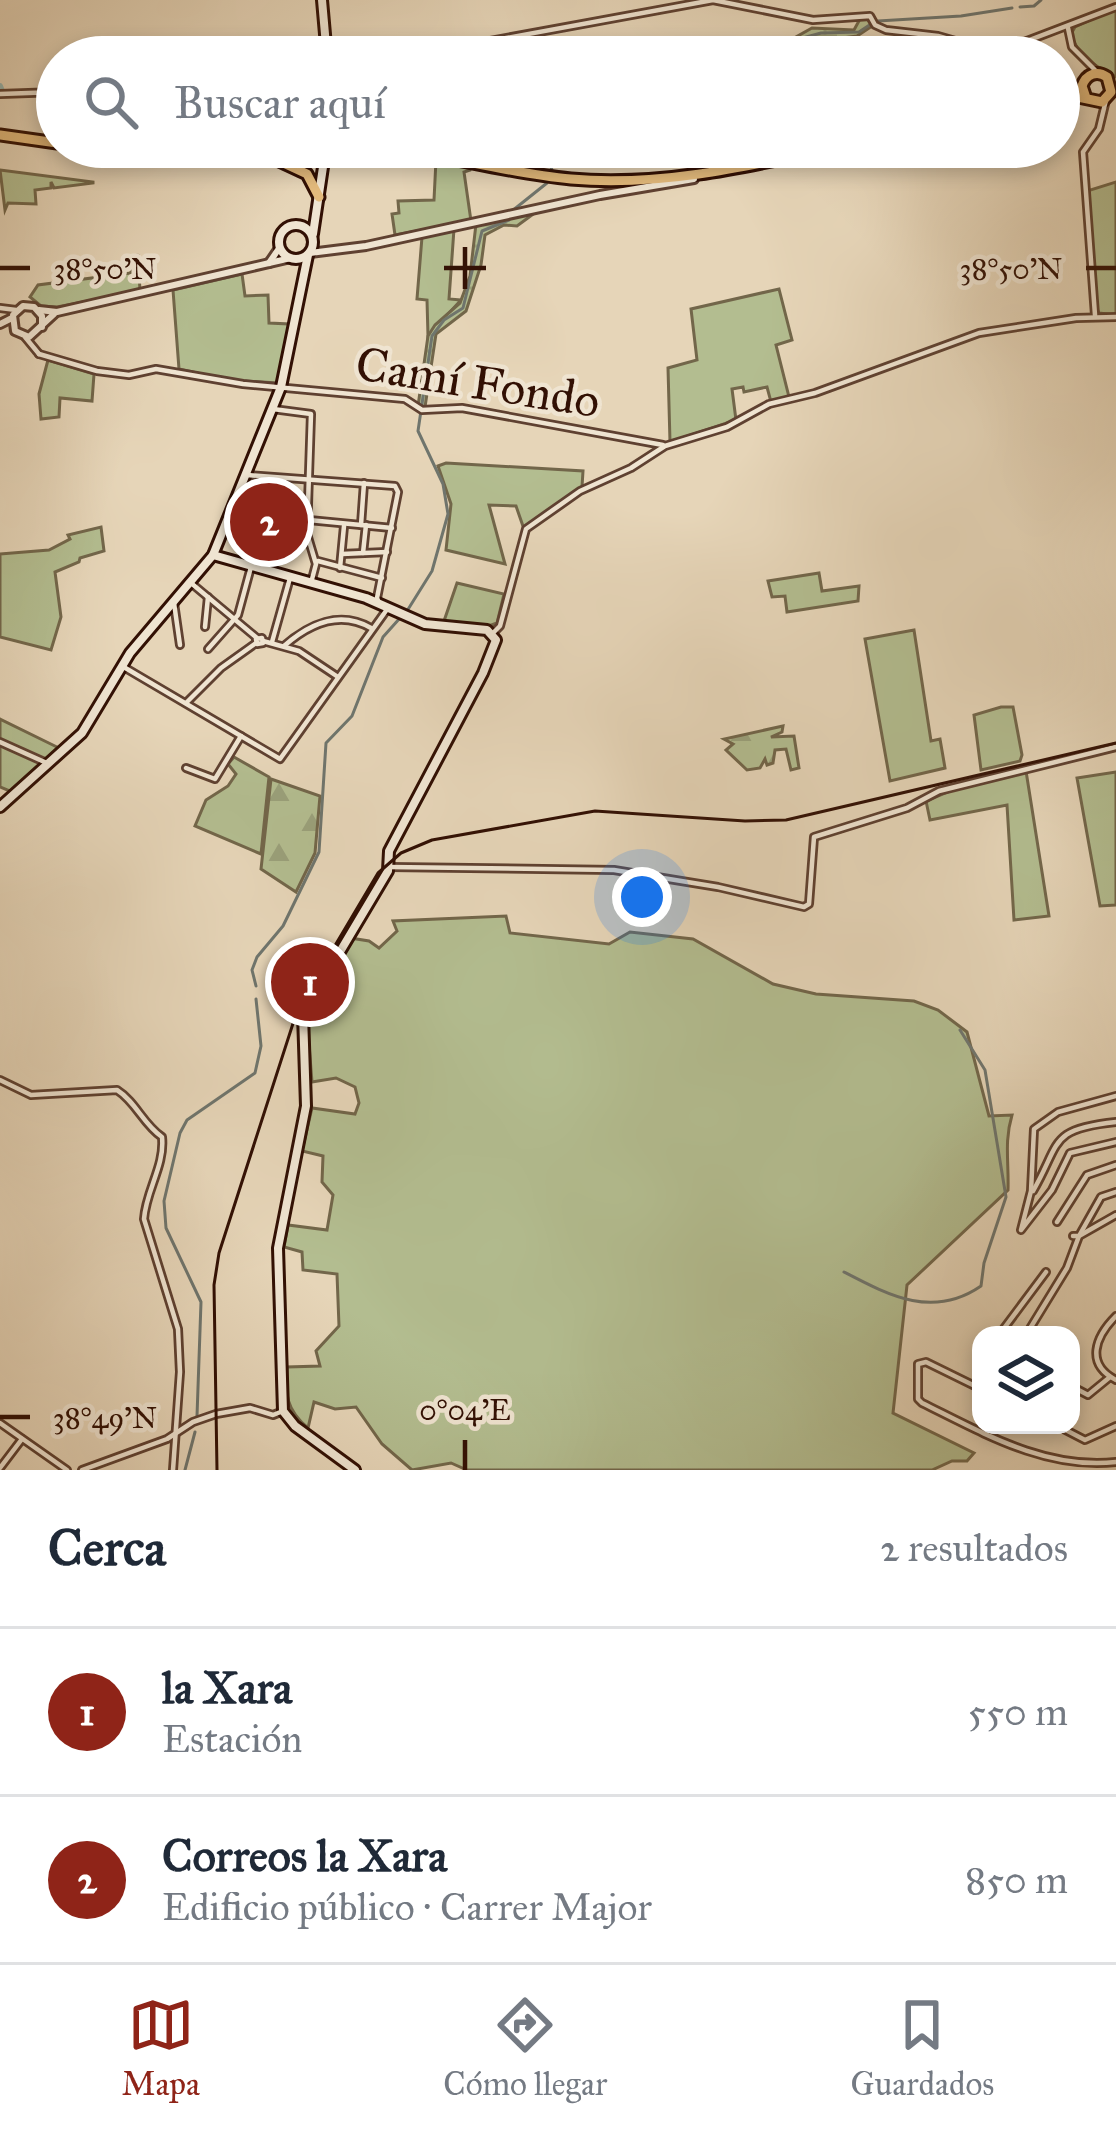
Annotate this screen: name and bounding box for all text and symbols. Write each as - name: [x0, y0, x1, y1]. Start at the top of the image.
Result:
- search box: [36, 36, 1080, 168]
- icon: search: [78, 69, 144, 135]
- text: Buscar aquí: [174, 75, 386, 130]
- text: 38°50'N: [53, 251, 157, 287]
- text: 38°50'N: [959, 251, 1063, 287]
- street label: Camí Fondo: [352, 334, 604, 430]
- pin: 2: [230, 477, 308, 567]
- your location: [612, 867, 672, 927]
- pin: 1: [271, 937, 349, 1027]
- map controls: [972, 1326, 1080, 1434]
- button: layers: [972, 1326, 1080, 1434]
- text: 0°04'E: [419, 1392, 511, 1428]
- text: 38°49'N: [53, 1400, 157, 1437]
- text: Cerca: [48, 1517, 166, 1579]
- text: 2 resultados: [880, 1524, 1068, 1572]
- text: la Xara: [162, 1660, 292, 1715]
- text: 1: [79, 1688, 95, 1736]
- text: 550 m: [968, 1688, 1068, 1736]
- text: Estación: [162, 1715, 302, 1763]
- text: Correos la Xara: [162, 1828, 447, 1883]
- text: 2: [77, 1856, 97, 1904]
- text: 850 m: [965, 1856, 1068, 1904]
- text: Edificio público · Carrer Major: [162, 1883, 652, 1931]
- tab: Mapa: [122, 1992, 200, 2104]
- tab: Cómo llegar: [443, 1992, 607, 2104]
- tab: Guardados: [851, 1992, 994, 2104]

